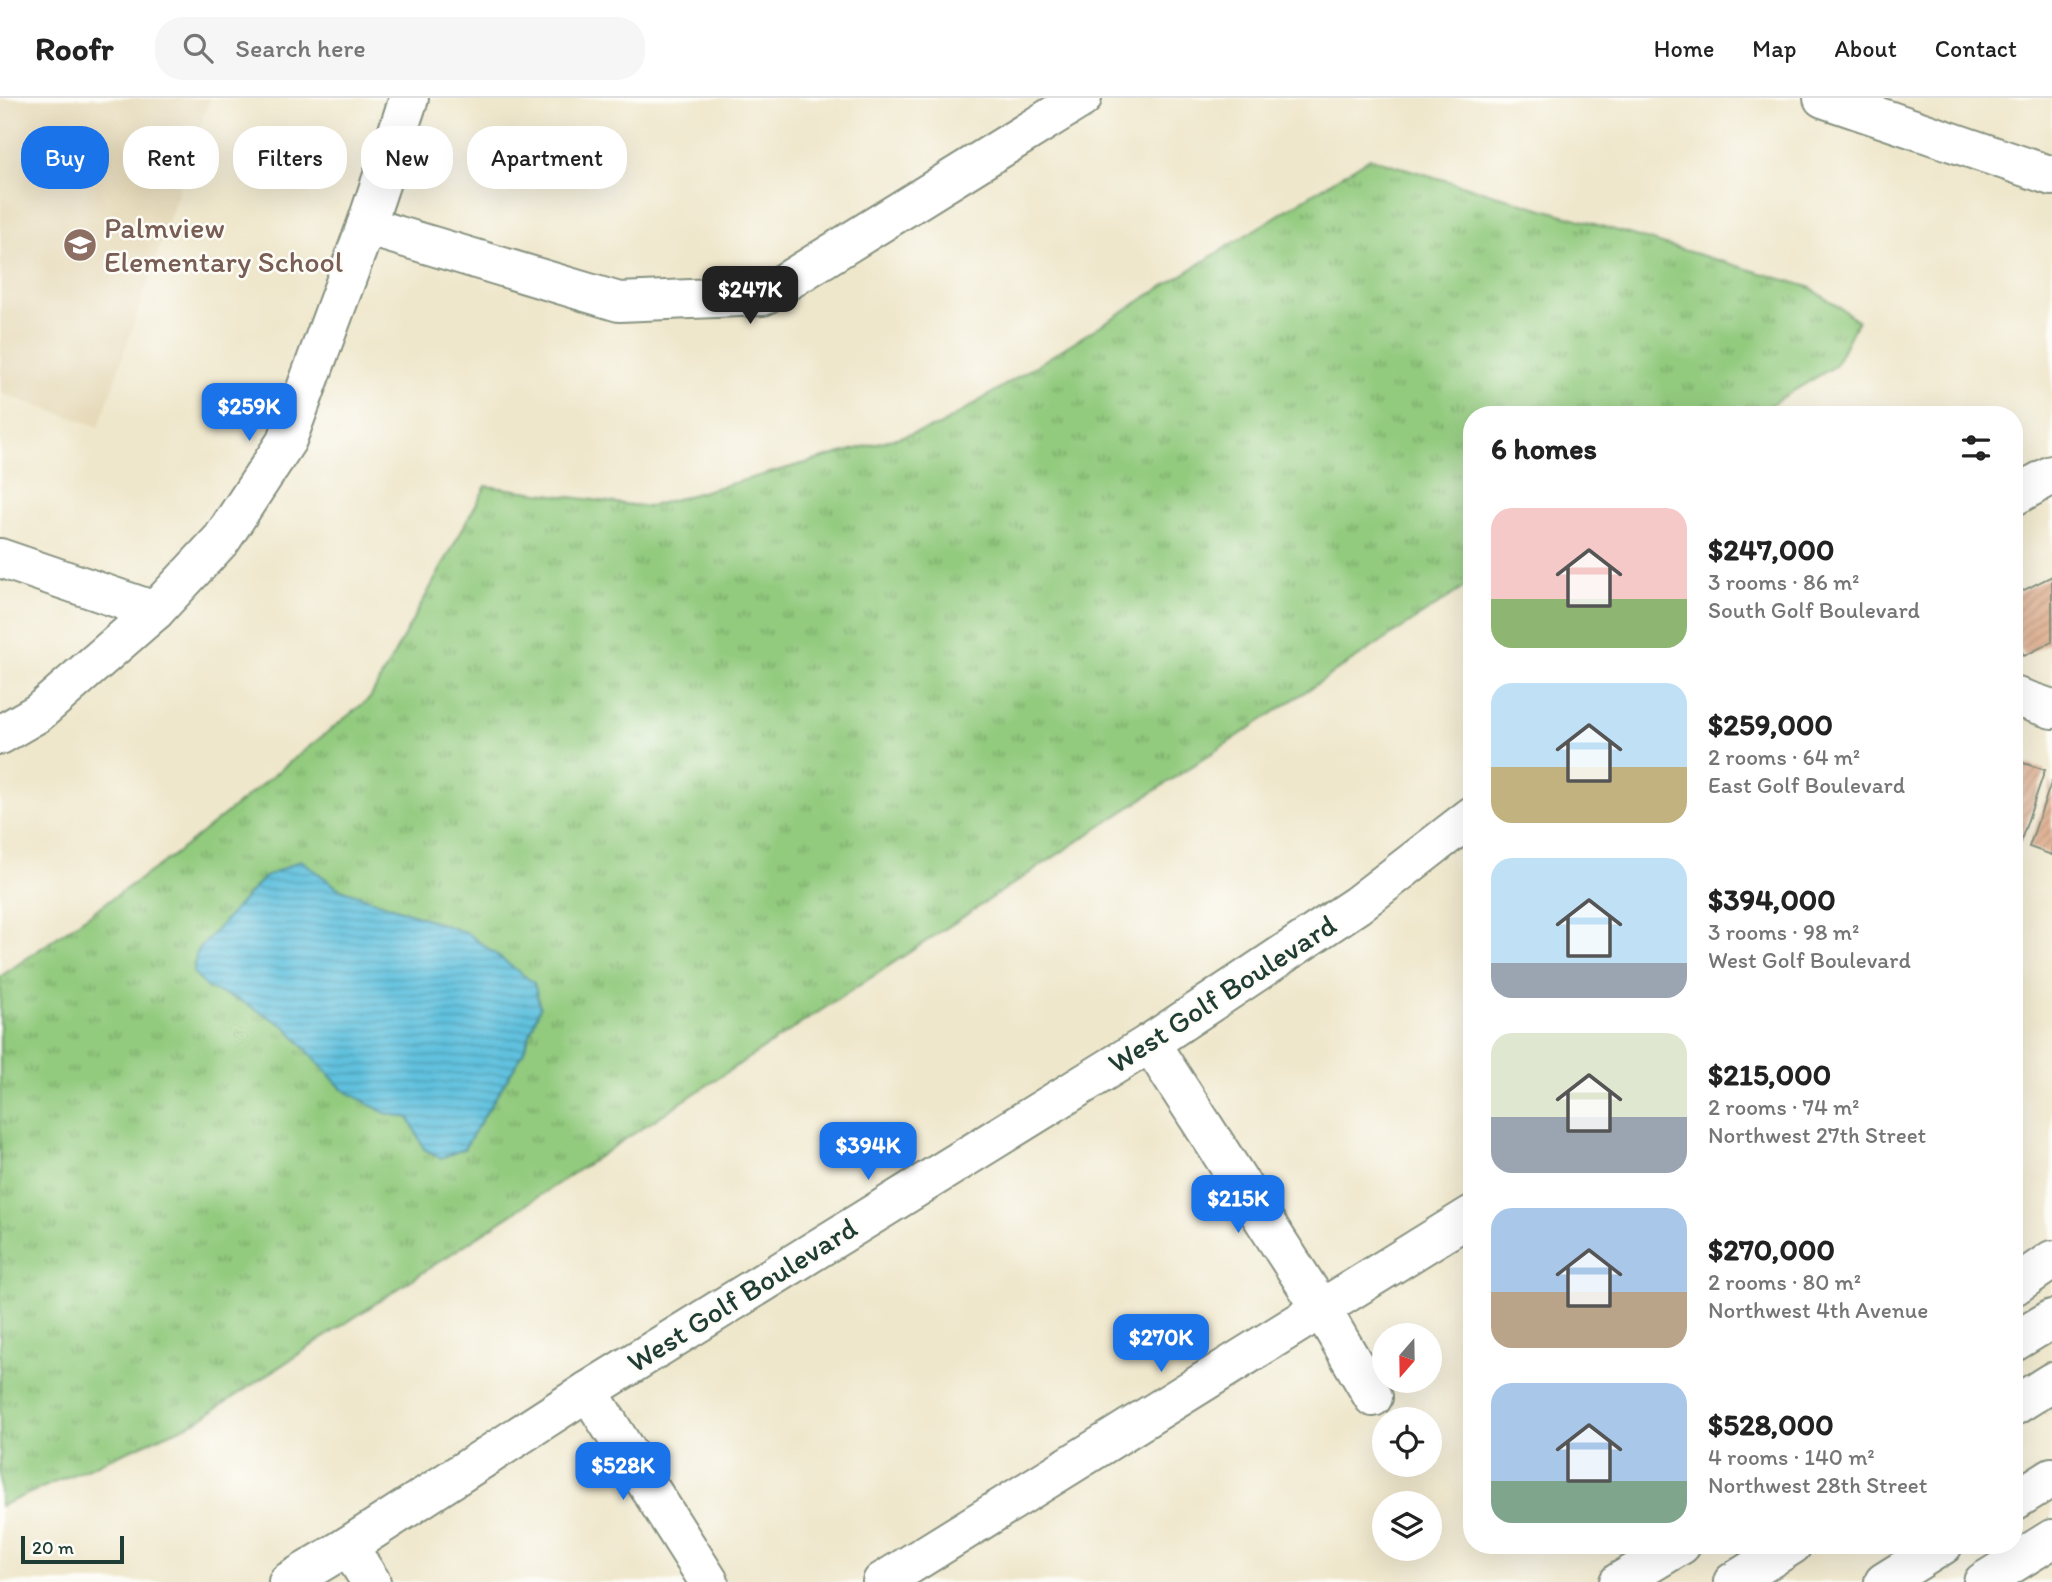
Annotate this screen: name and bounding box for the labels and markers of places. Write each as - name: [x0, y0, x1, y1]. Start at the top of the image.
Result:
- place label: Palmview Elementary School: [104, 209, 344, 280]
- school or university icon: Palmview Elementary School: [61, 226, 99, 264]
- pin: $247K: [701, 266, 799, 326]
- pin: $259K: [200, 384, 298, 443]
- pin: $394K: [819, 1122, 917, 1182]
- pin: $215K: [1189, 1176, 1287, 1235]
- pin: $270K: [1112, 1314, 1210, 1374]
- pin: $528K: [574, 1442, 672, 1502]

